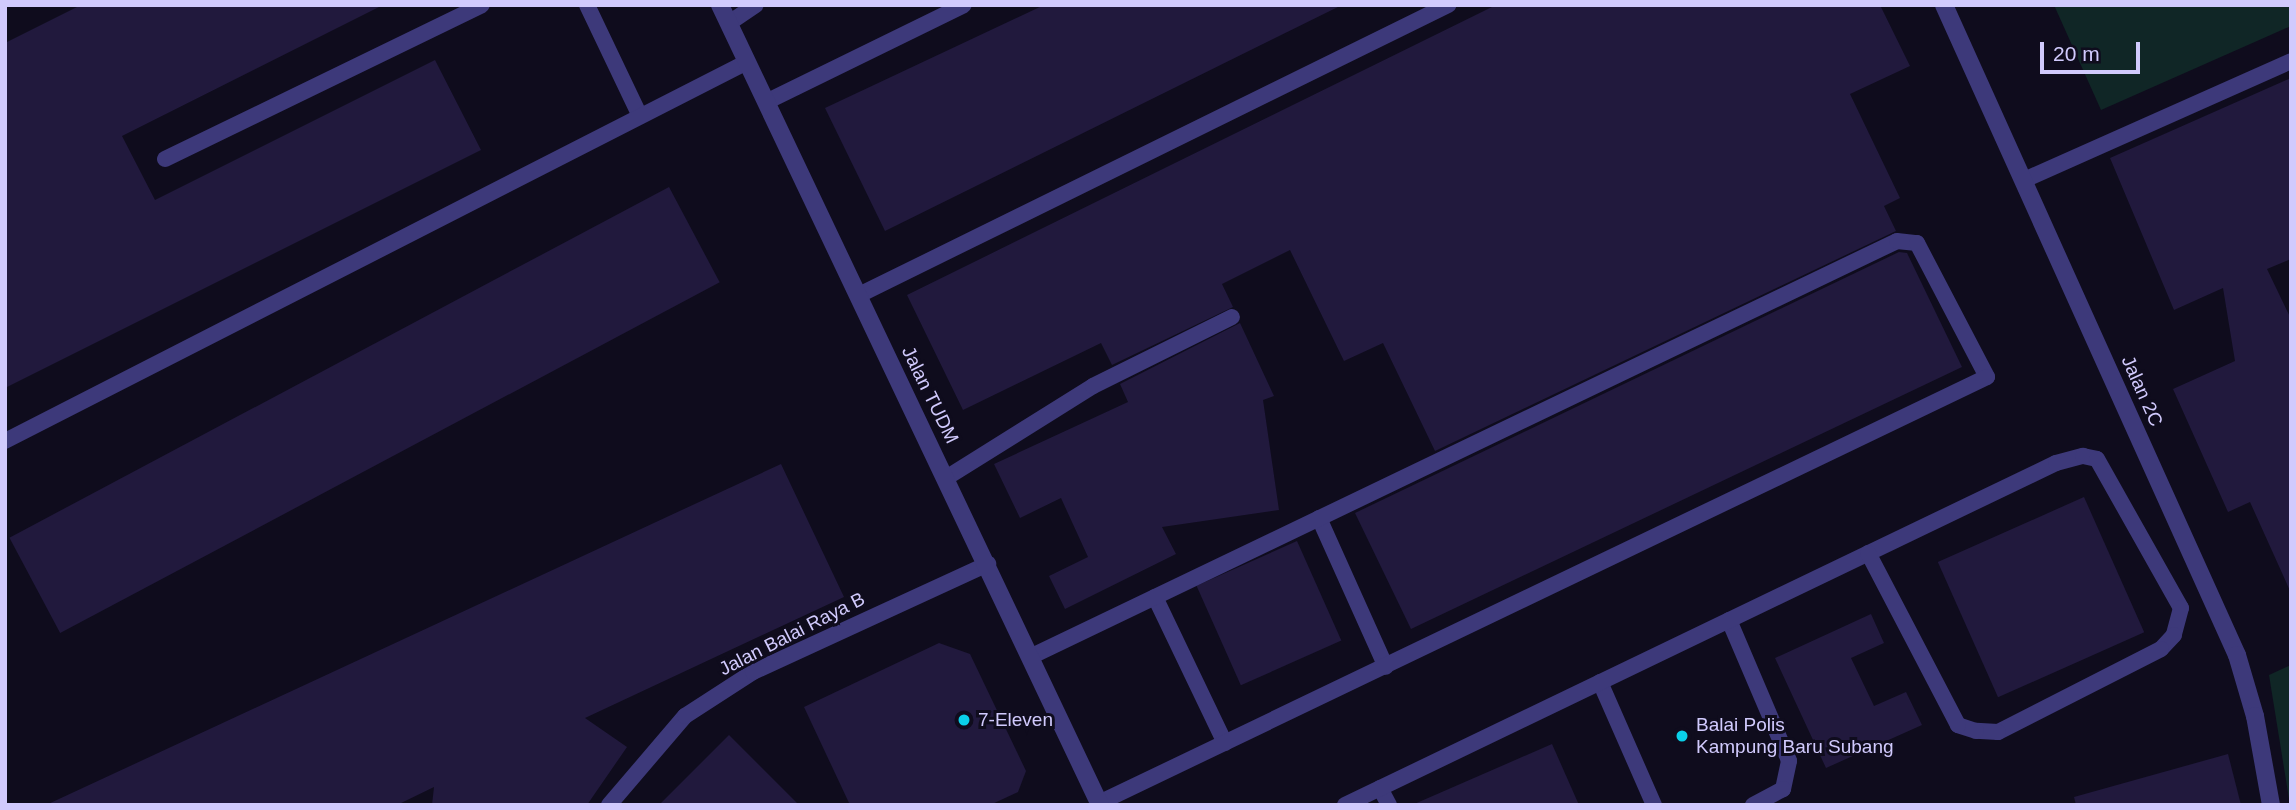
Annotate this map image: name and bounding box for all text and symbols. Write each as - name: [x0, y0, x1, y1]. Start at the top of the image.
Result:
- scale bar: [2044, 28, 2144, 72]
- text: 20 m: [2053, 42, 2100, 65]
- street label: Jalan TUDM: [897, 343, 963, 447]
- street label: Jalan 2C: [2116, 352, 2168, 430]
- street label: Jalan Balai Raya B: [715, 587, 869, 681]
- place label: 7-Eleven: [978, 709, 1053, 731]
- marker: 7-Eleven: [956, 712, 972, 728]
- place label: Balai Polis Kampung Baru Subang: [1696, 714, 1894, 758]
- marker: Balai Polis Kampung Baru Subang: [1674, 728, 1690, 744]

